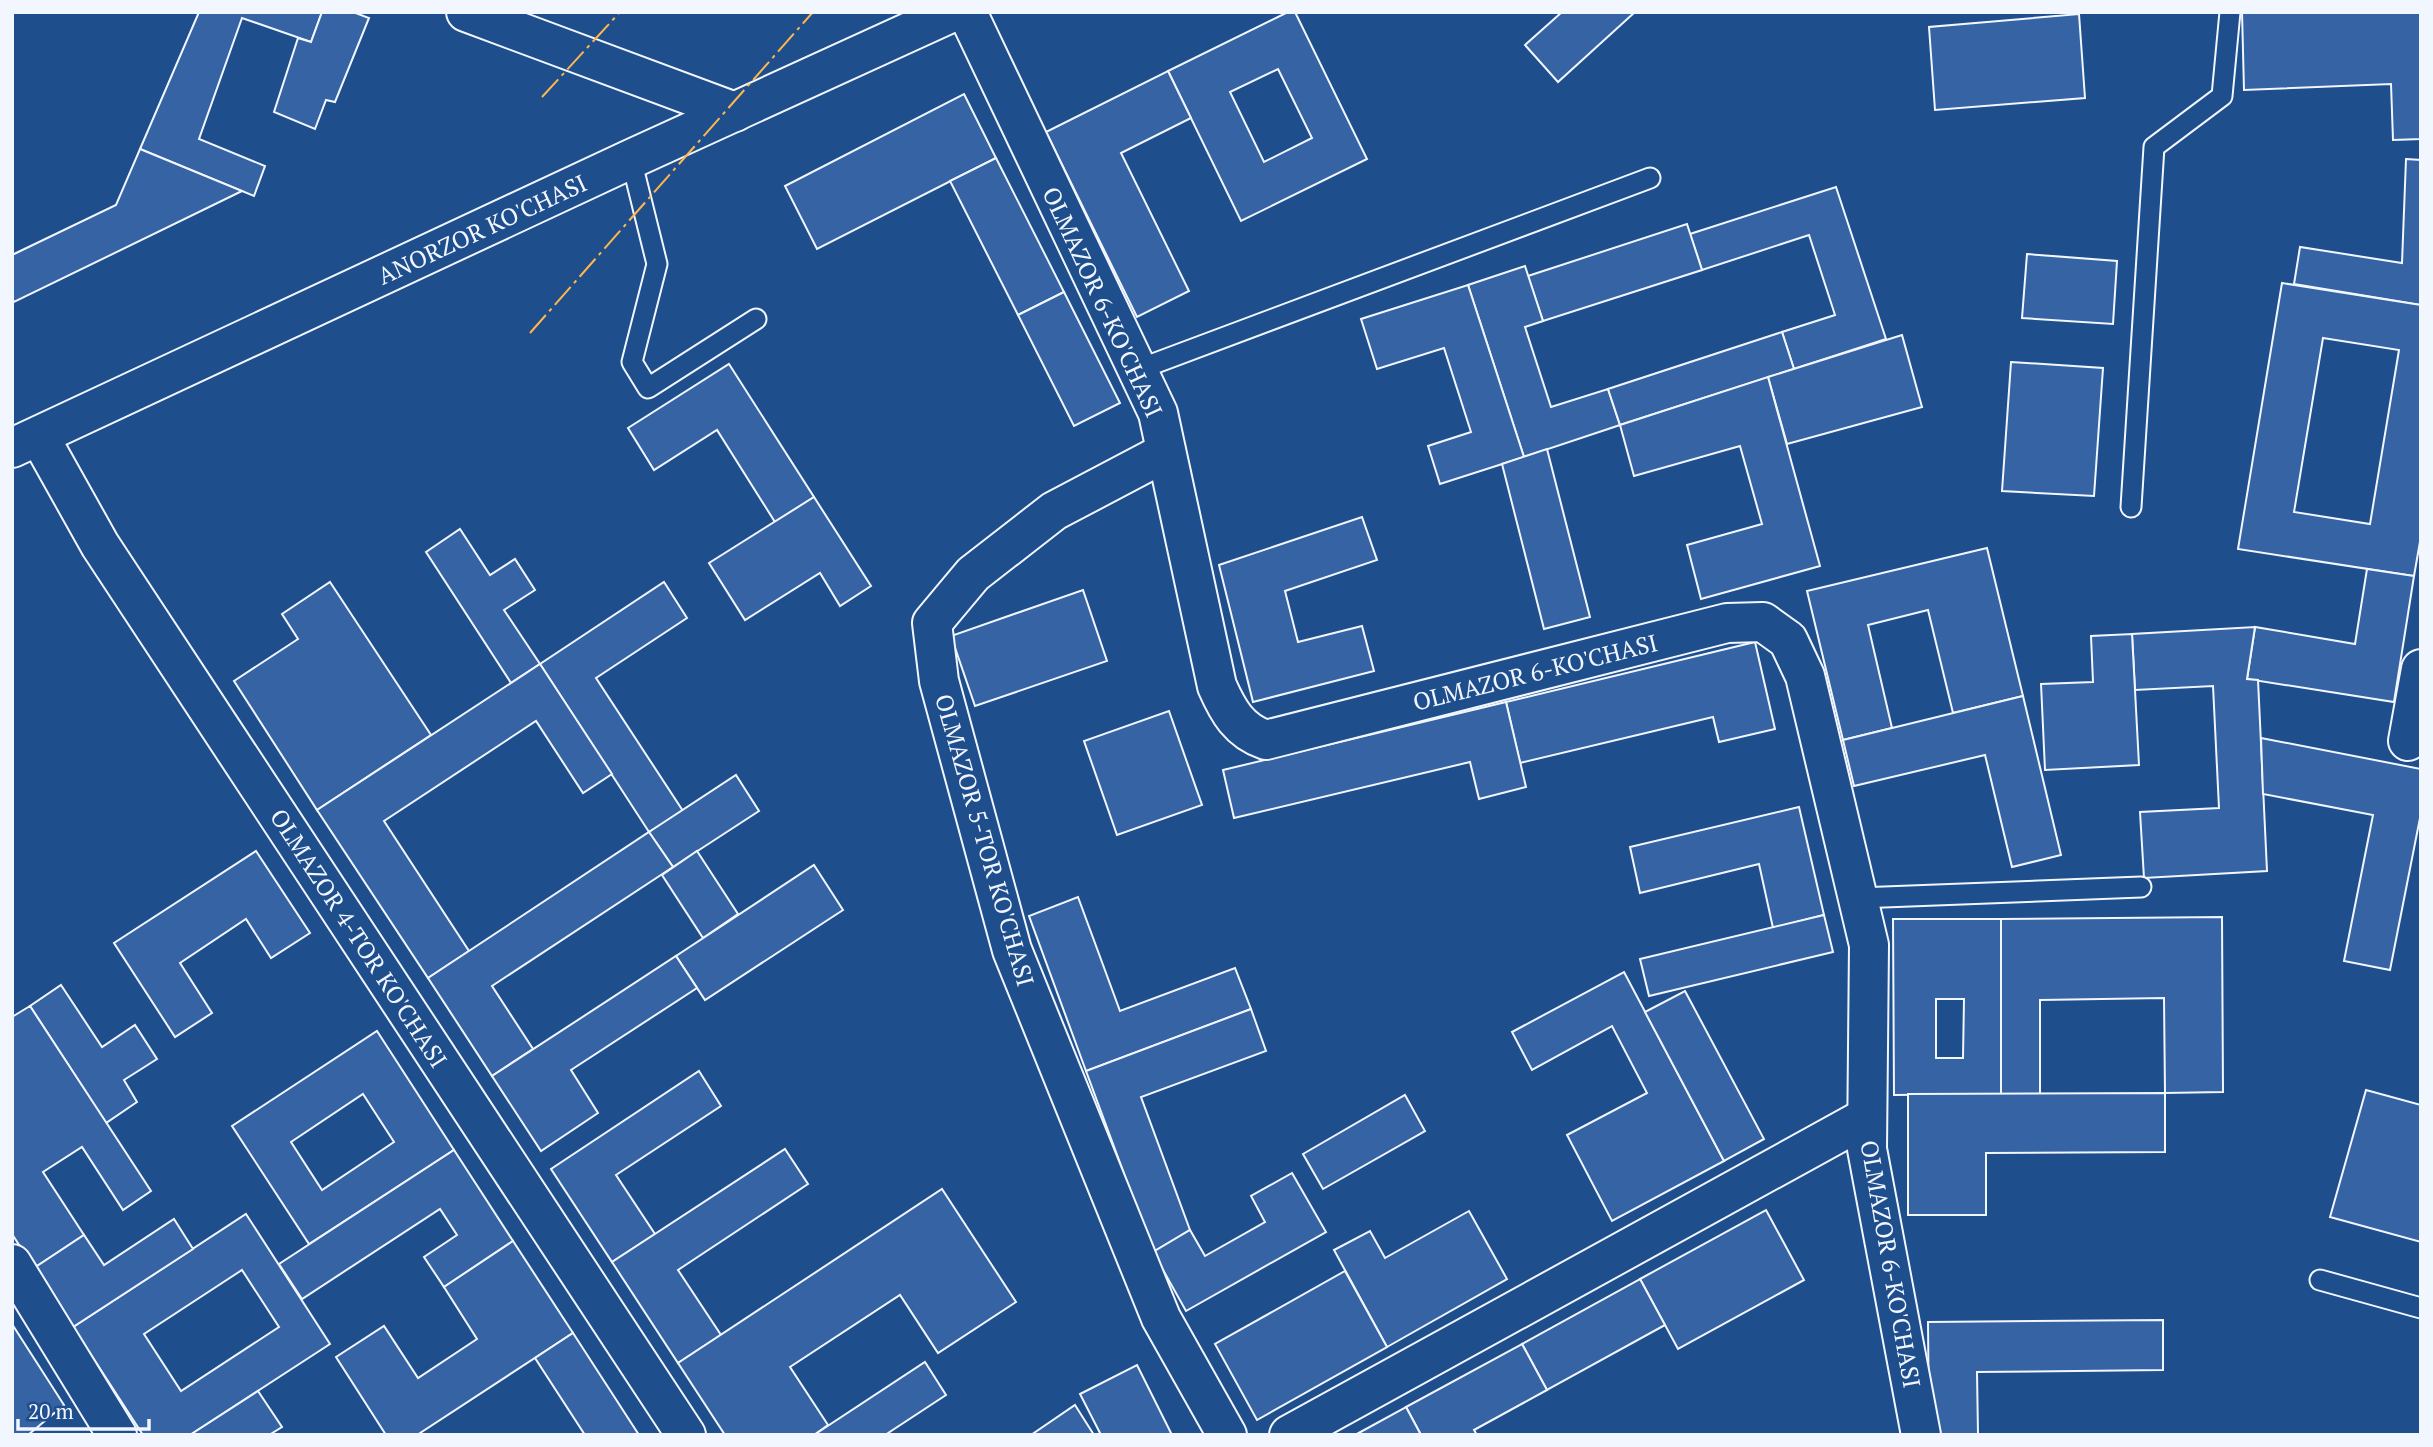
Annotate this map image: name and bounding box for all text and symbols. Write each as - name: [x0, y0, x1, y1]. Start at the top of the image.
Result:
- street label: ANORZOR KO'CHASI: [372, 166, 592, 292]
- street label: OLMAZOR 6-KO'CHASI: [1035, 182, 1171, 422]
- street label: OLMAZOR 6-KO'CHASI: [1409, 626, 1661, 718]
- street label: OLMAZOR 5-TOR KO'CHASI: [928, 690, 1042, 990]
- street label: OLMAZOR 4-TOR KO'CHASI: [263, 802, 455, 1074]
- street label: OLMAZOR 6-KO'CHASI: [1853, 1138, 1929, 1390]
- scale bar: [18, 1388, 149, 1432]
- text: 20 m: [28, 1397, 74, 1425]

